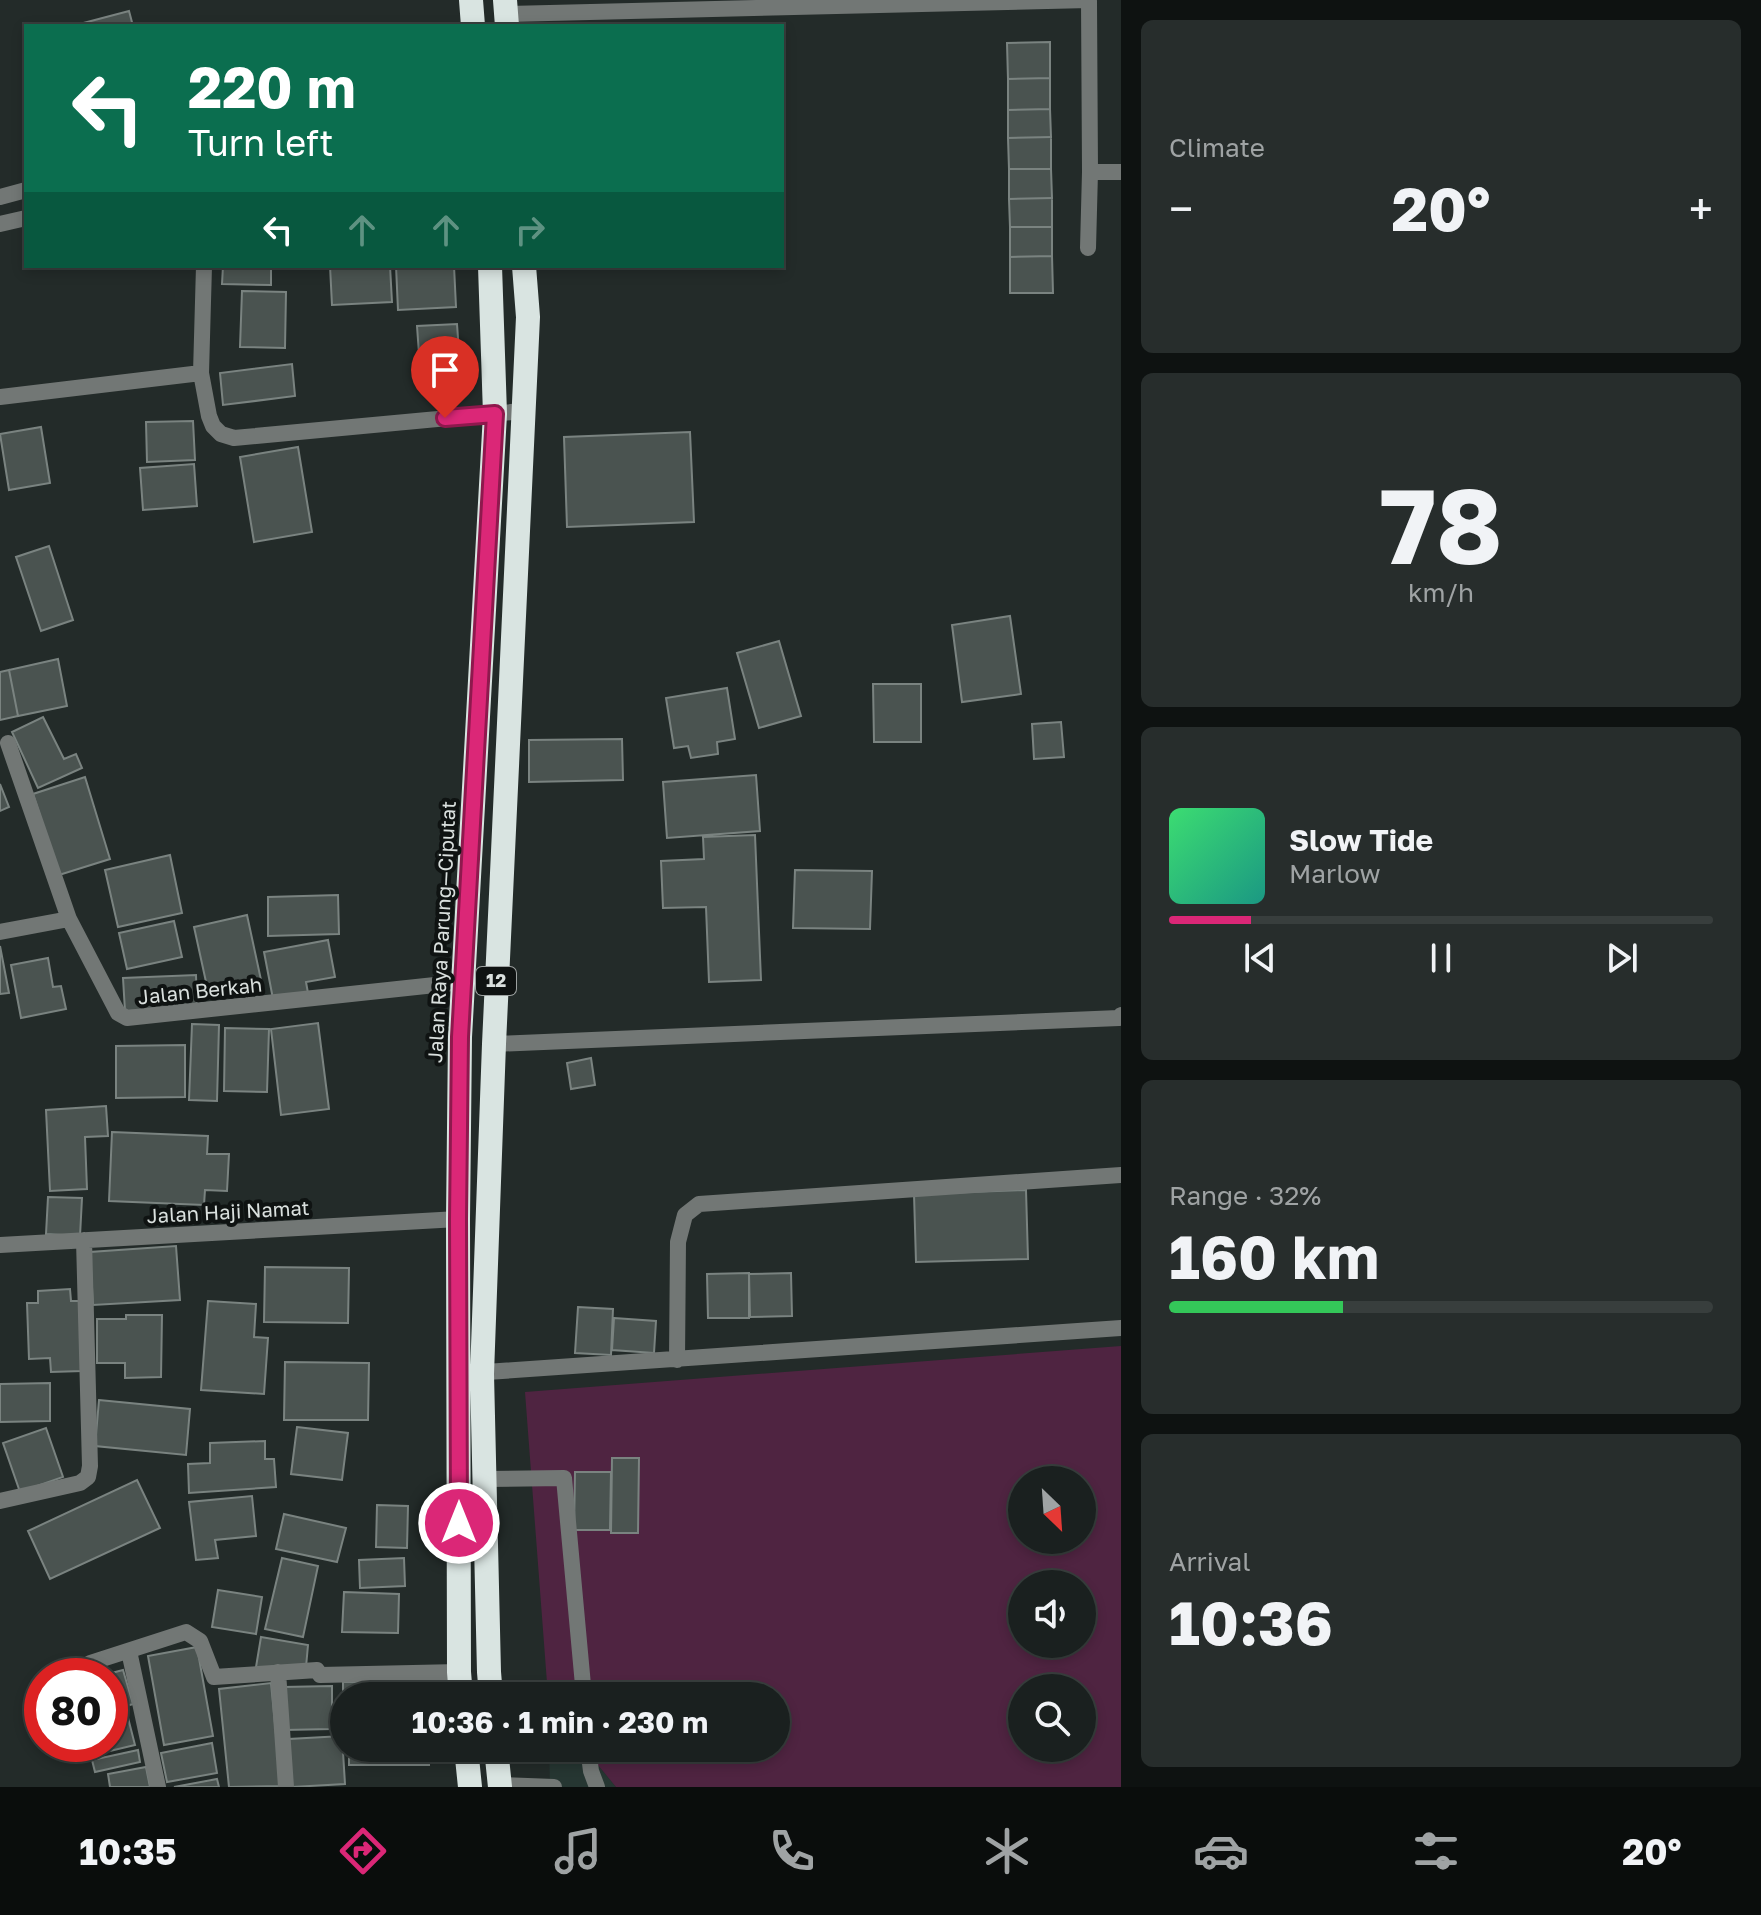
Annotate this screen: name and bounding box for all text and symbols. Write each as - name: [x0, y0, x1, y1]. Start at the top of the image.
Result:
- text: 220 m: [188, 53, 356, 120]
- icon: left: [56, 56, 160, 160]
- text: Turn left: [188, 121, 334, 164]
- text: Climate: [1169, 132, 1265, 163]
- text: 20°: [1392, 172, 1491, 244]
- text: −: [1169, 182, 1193, 235]
- text: +: [1689, 182, 1713, 235]
- icon: left: [256, 208, 300, 252]
- icon: ahead: [340, 208, 384, 252]
- icon: ahead: [424, 208, 468, 252]
- icon: right: [508, 208, 552, 252]
- pin: [411, 336, 479, 418]
- icon: arrive: [423, 348, 467, 392]
- text: 78: [1379, 462, 1503, 587]
- text: km/h: [1408, 577, 1474, 608]
- street label: Jalan Raya Parung—Ciputat: [422, 800, 460, 1064]
- text: Slow Tide: [1289, 822, 1433, 858]
- text: Marlow: [1289, 858, 1381, 889]
- icon: previous: [1238, 936, 1282, 980]
- icon: pause: [1419, 936, 1463, 980]
- icon: next: [1600, 936, 1644, 980]
- road number: 12: [476, 967, 516, 995]
- street label: Jalan Berkah: [137, 972, 263, 1008]
- text: Range · 32%: [1169, 1180, 1321, 1211]
- street label: Jalan Haji Namat: [146, 1195, 310, 1227]
- text: 160 km: [1169, 1220, 1379, 1292]
- north arrow: [1008, 1466, 1096, 1554]
- map controls: [1008, 1466, 1096, 1762]
- position arrow: [417, 1481, 501, 1565]
- text: Arrival: [1169, 1546, 1250, 1577]
- button: sound: [1008, 1570, 1096, 1658]
- text: 10:36: [1169, 1586, 1333, 1658]
- speed limit sign: 80: [24, 1658, 128, 1762]
- button: search: [1008, 1674, 1096, 1762]
- text: 10:36 · 1 min · 230 m: [412, 1704, 708, 1740]
- icon: directions: [335, 1823, 391, 1879]
- icon: music: [550, 1823, 606, 1879]
- icon: phone: [764, 1823, 820, 1879]
- icon: climate: [979, 1823, 1035, 1879]
- icon: car: [1193, 1823, 1249, 1879]
- icon: filters: [1408, 1823, 1464, 1879]
- text: 10:35: [79, 1830, 177, 1873]
- text: 20°: [1622, 1830, 1682, 1873]

